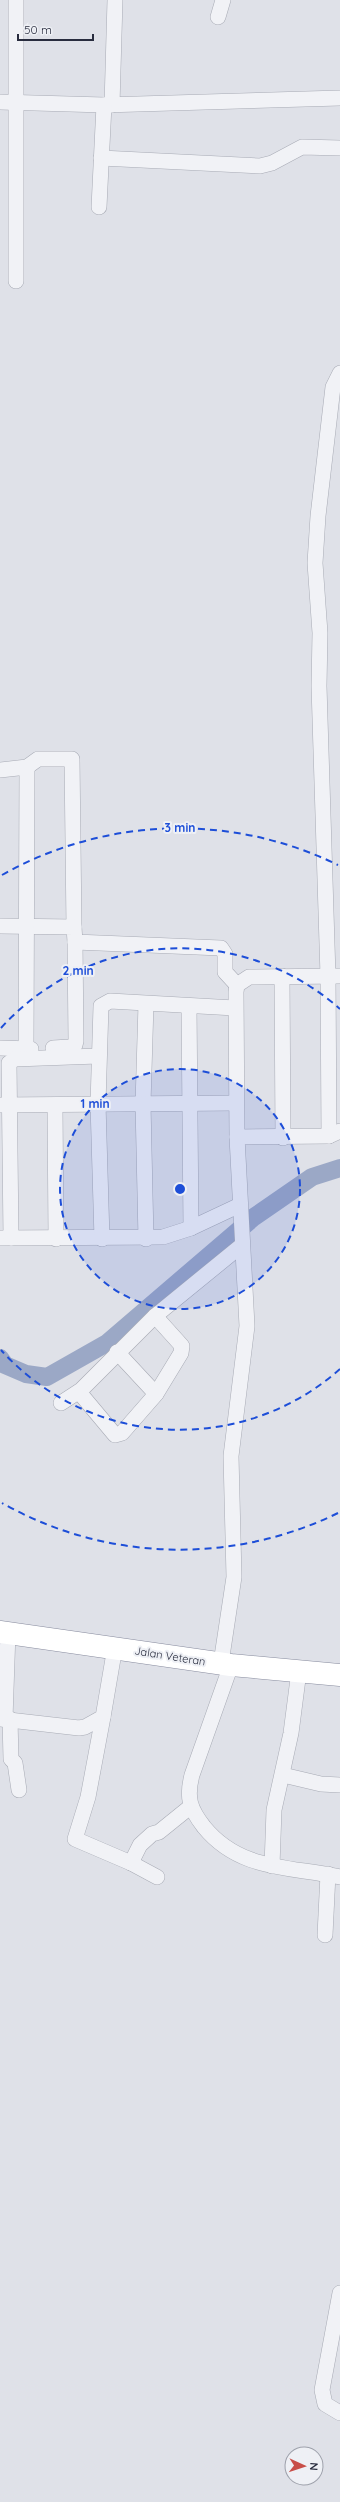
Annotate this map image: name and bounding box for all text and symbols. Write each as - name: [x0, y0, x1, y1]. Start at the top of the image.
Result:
- scale bar: [18, 16, 93, 42]
- text: 50 m: [24, 22, 52, 37]
- text: 3 min: [165, 820, 195, 835]
- text: 2 min: [62, 963, 94, 978]
- text: 1 min: [80, 1096, 110, 1111]
- centre of rings: [173, 1182, 187, 1196]
- street label: Jalan Veteran: [133, 1643, 207, 1669]
- north arrow: [284, 2446, 324, 2486]
- text: N: [307, 2462, 321, 2471]

